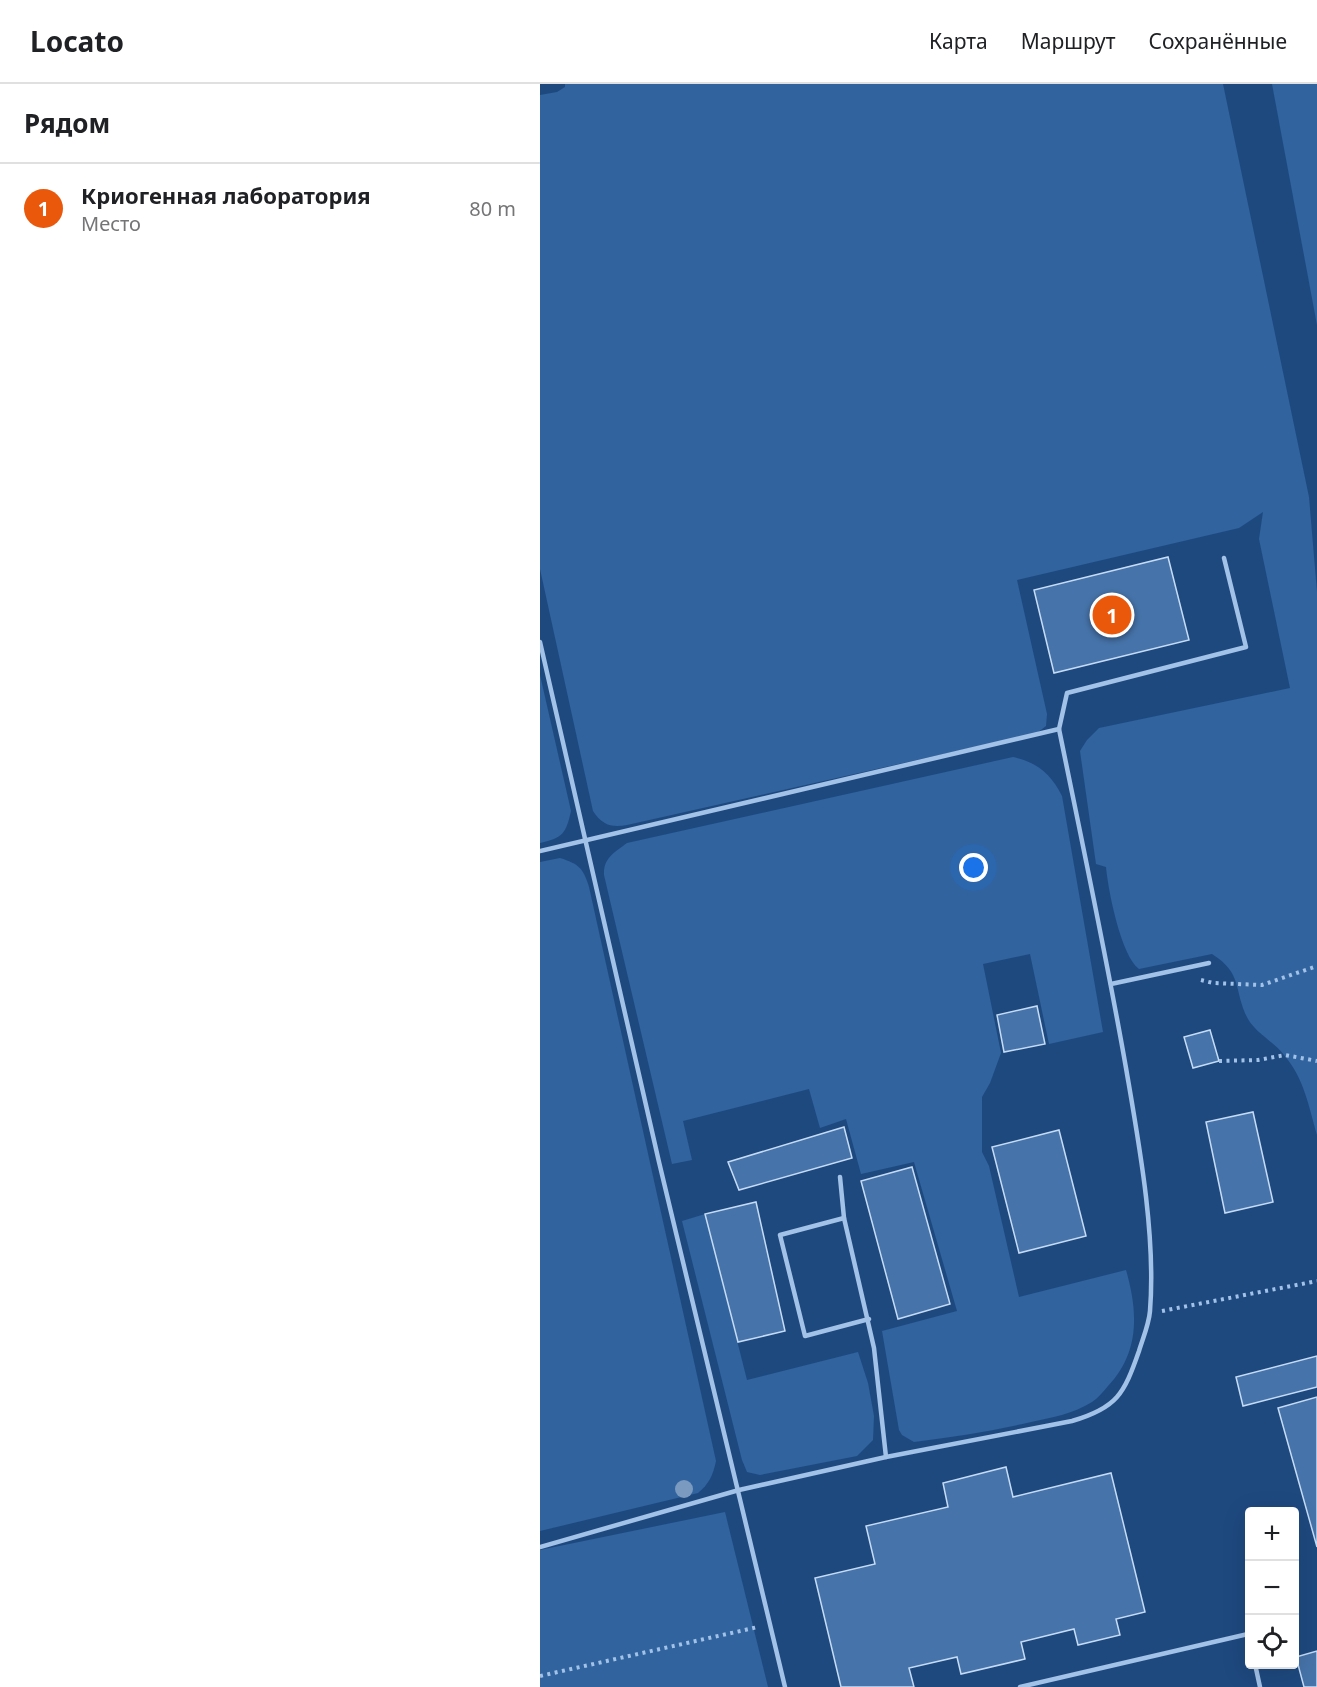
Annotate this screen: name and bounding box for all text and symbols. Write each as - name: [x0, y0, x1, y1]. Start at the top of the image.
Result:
- text: Locato: [30, 22, 124, 60]
- text: Карта: [929, 27, 988, 55]
- text: Маршрут: [1021, 27, 1116, 55]
- text: Сохранённые: [1149, 27, 1287, 55]
- text: Рядом: [24, 105, 110, 141]
- text: Криогенная лаборатория: [81, 180, 371, 210]
- text: 1: [38, 195, 49, 222]
- text: 80 m: [469, 195, 516, 222]
- text: Место: [81, 210, 141, 237]
- pin: 1: [1092, 592, 1132, 638]
- your location: [959, 853, 988, 882]
- map controls: [1245, 1507, 1299, 1669]
- button: +: [1245, 1507, 1299, 1561]
- button: −: [1245, 1561, 1299, 1615]
- button: locate: [1245, 1615, 1299, 1669]

